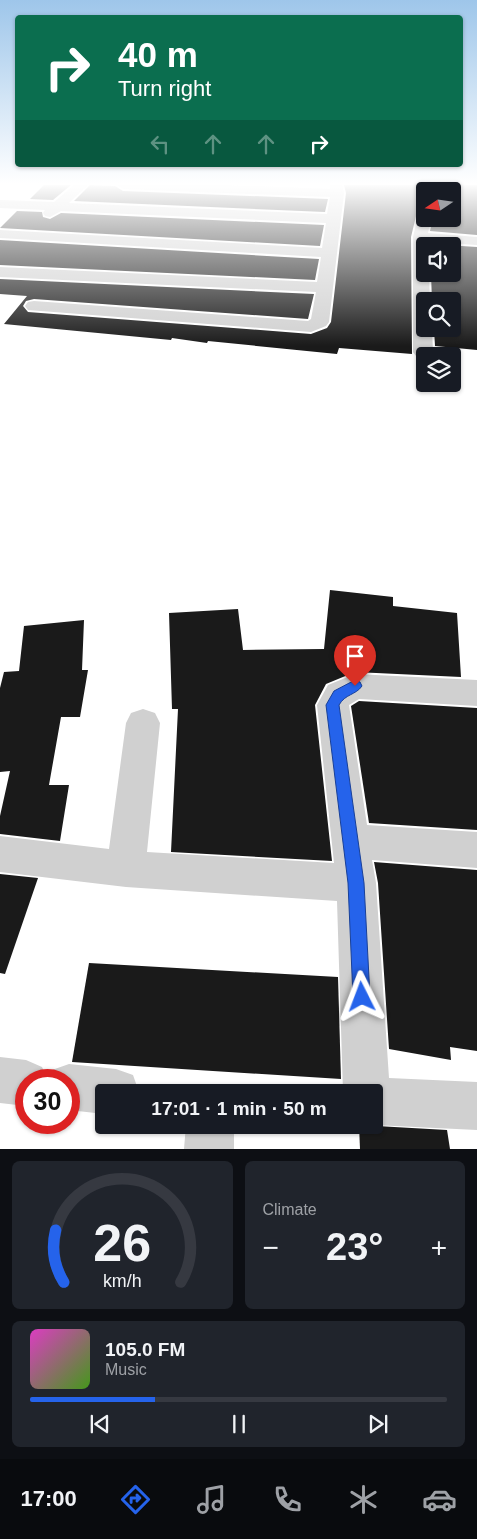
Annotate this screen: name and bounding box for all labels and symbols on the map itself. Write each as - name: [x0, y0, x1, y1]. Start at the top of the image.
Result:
- north arrow: [416, 182, 461, 228]
- pin: [334, 635, 376, 686]
- position arrow: [335, 970, 387, 1022]
- speed limit sign: 30: [15, 1069, 80, 1134]

